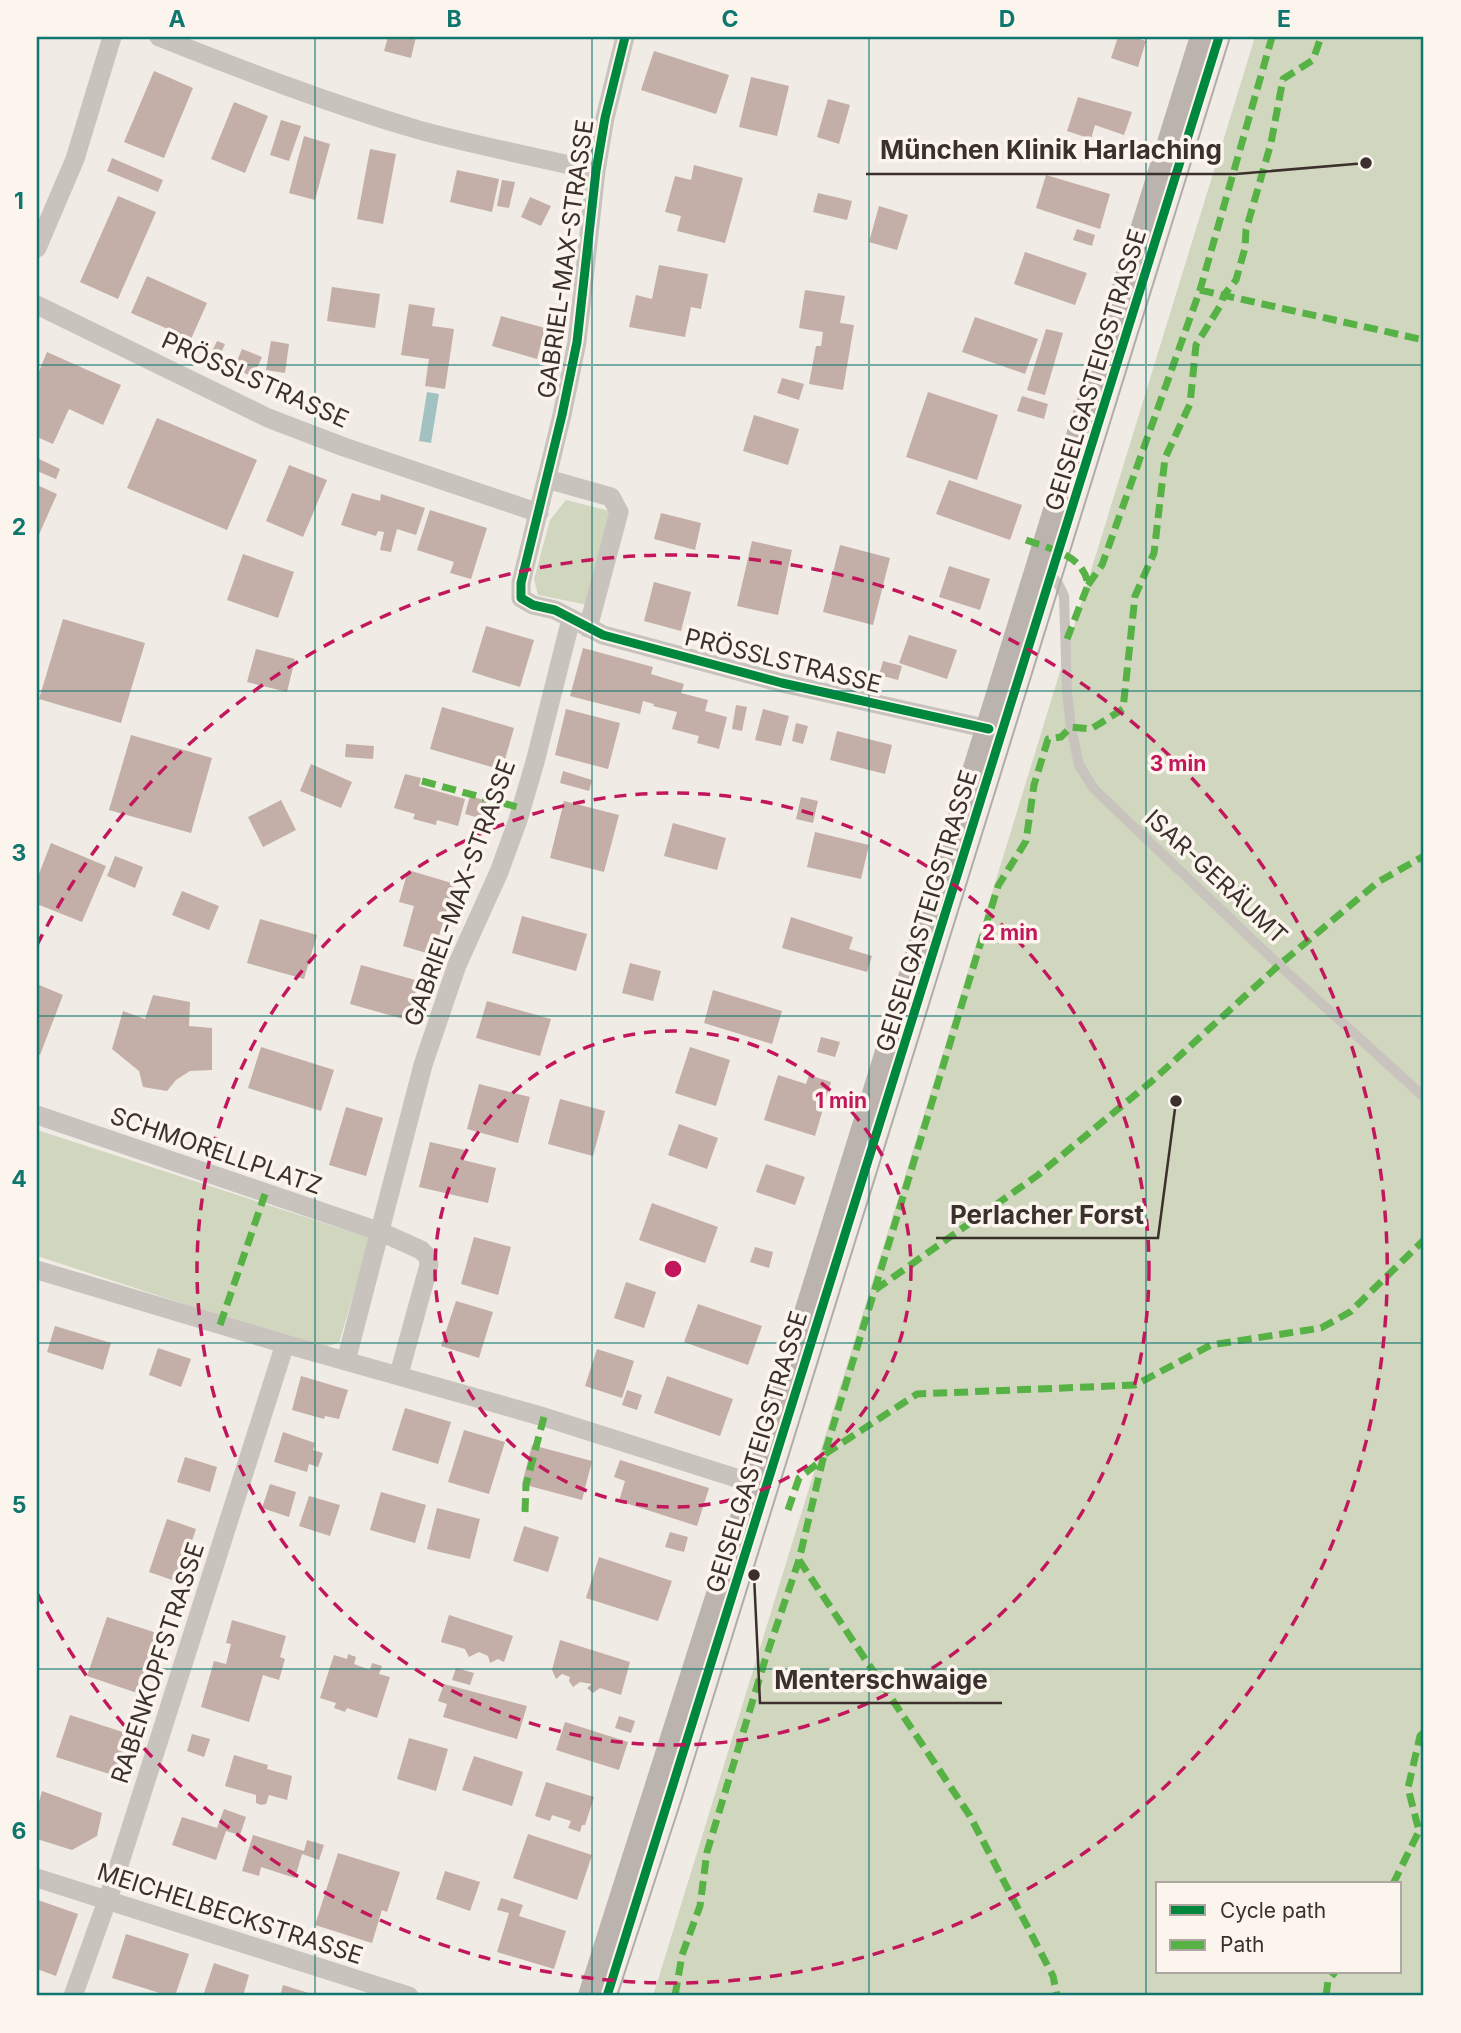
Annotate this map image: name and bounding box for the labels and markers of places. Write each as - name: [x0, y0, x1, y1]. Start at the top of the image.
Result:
- callout: München Klinik Harlaching: [866, 127, 1236, 174]
- callout: Perlacher Forst: [936, 1191, 1158, 1238]
- centre of rings: [661, 1257, 685, 1281]
- callout: Menterschwaige: [760, 1656, 1002, 1703]

